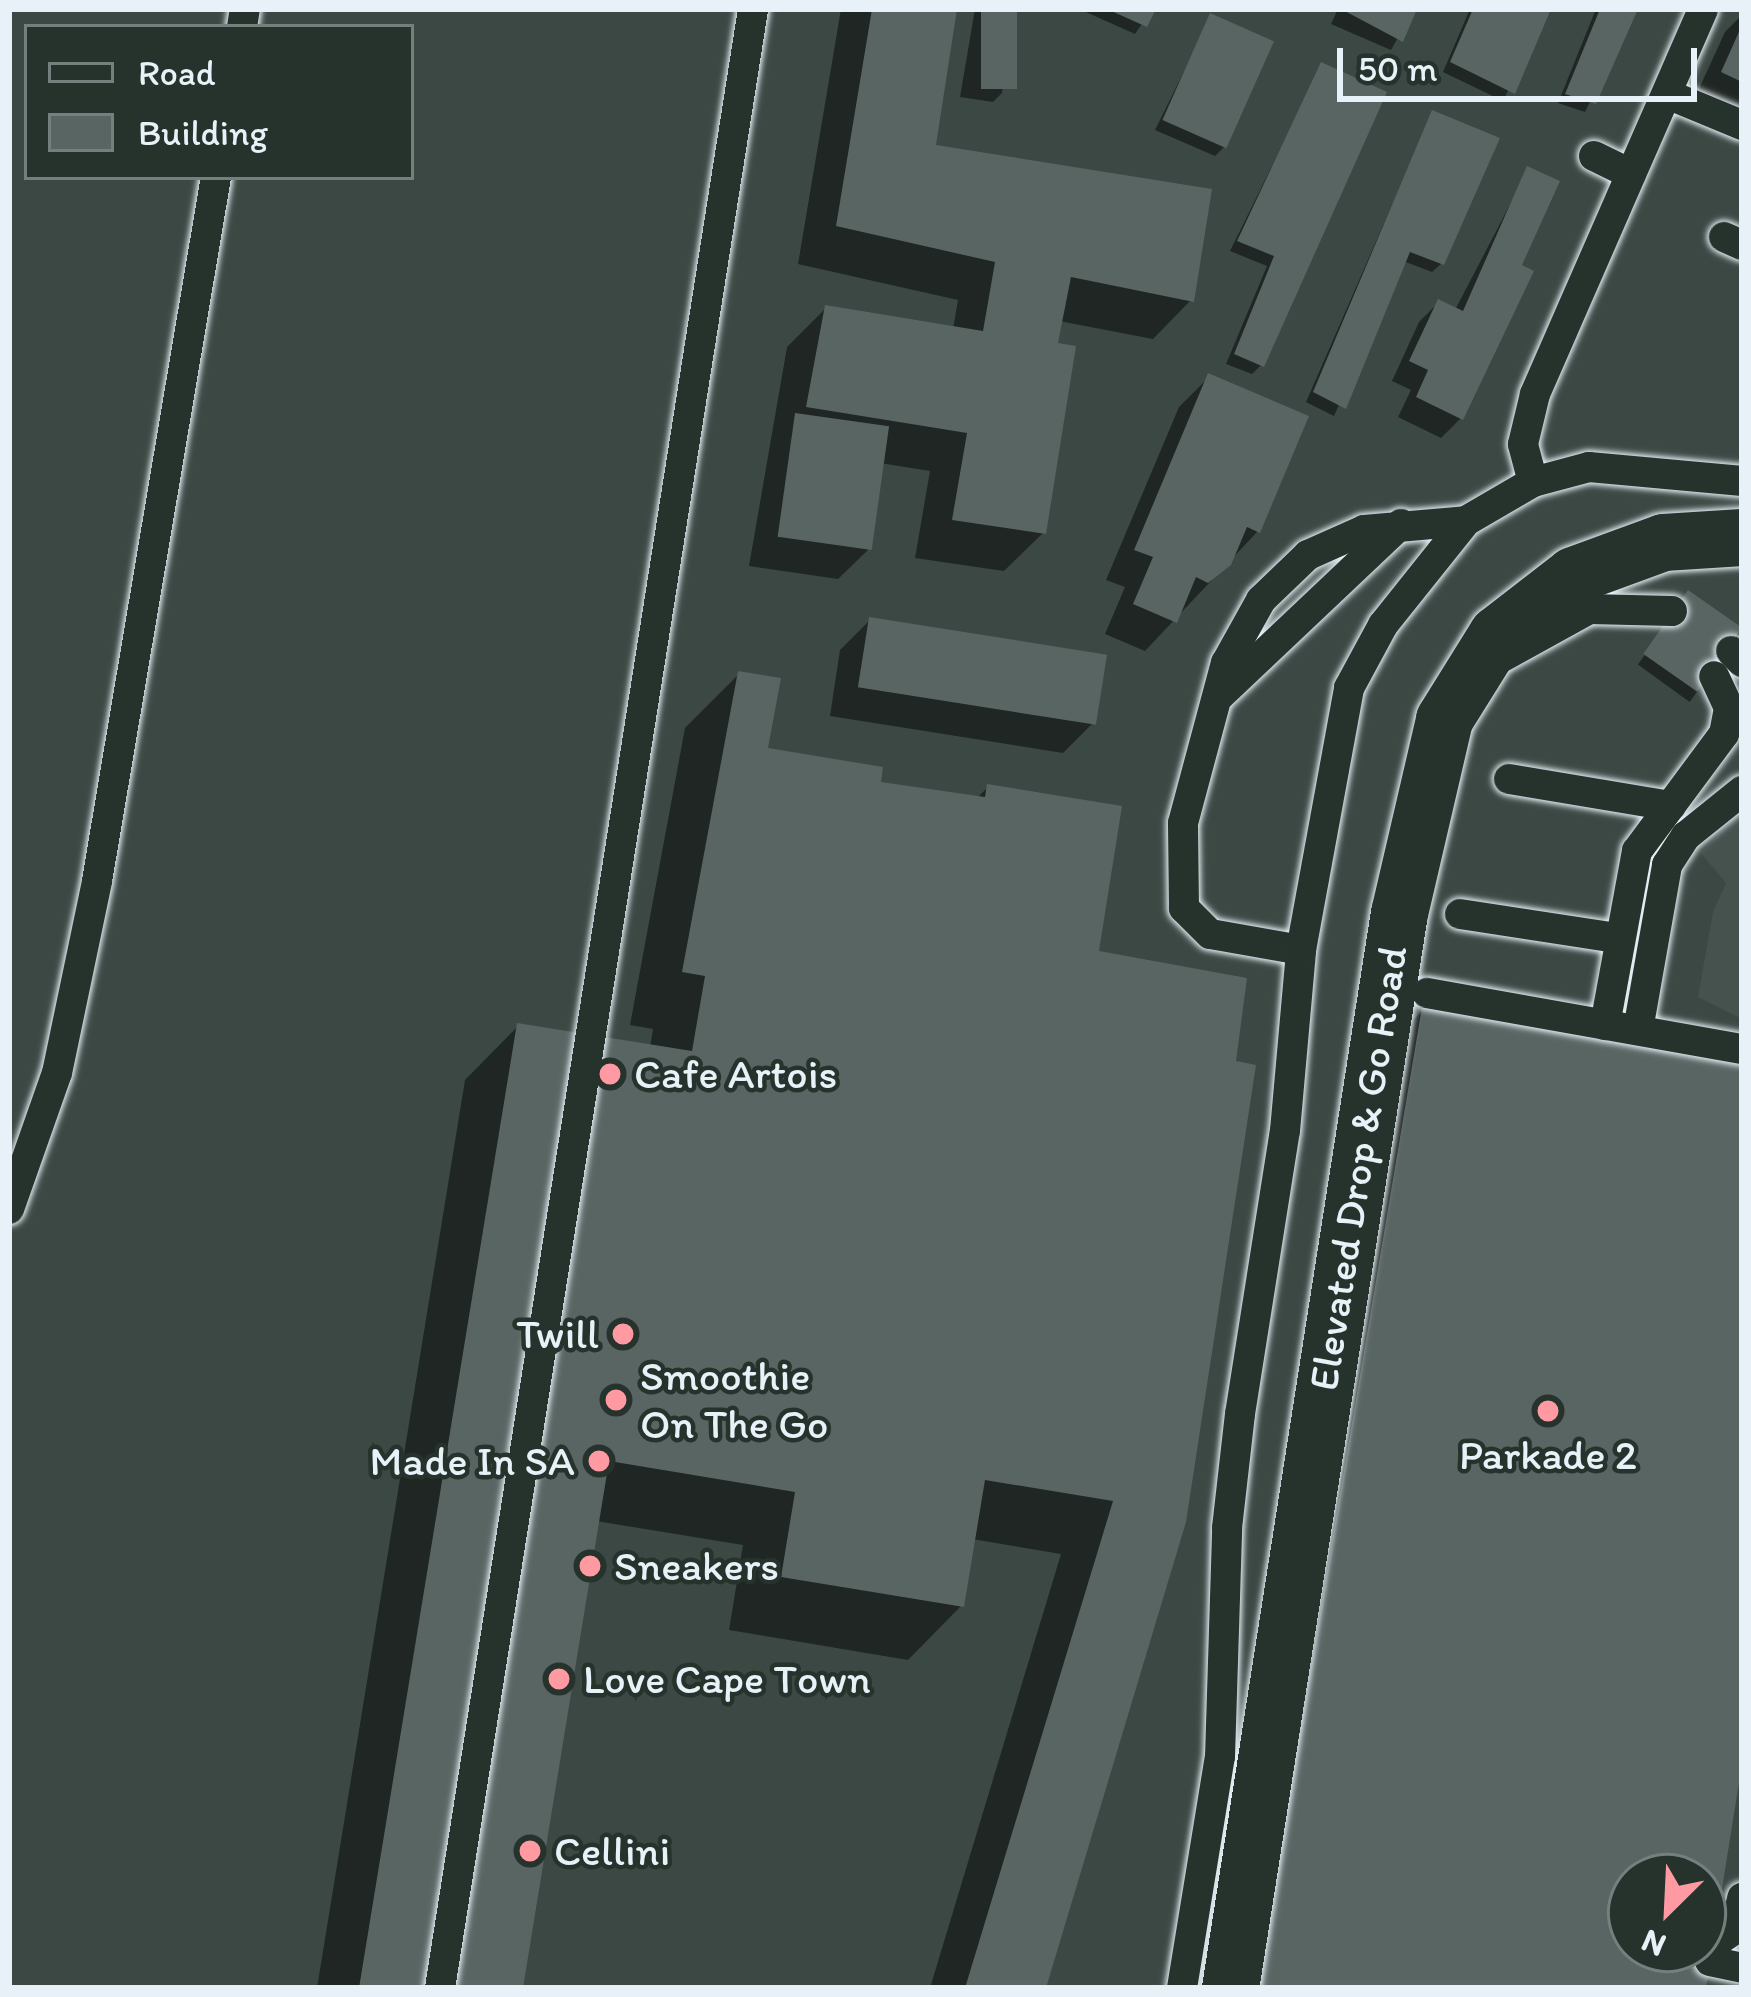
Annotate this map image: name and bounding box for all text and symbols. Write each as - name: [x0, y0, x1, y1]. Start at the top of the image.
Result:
- legend: [24, 24, 414, 180]
- scale bar: [1343, 24, 1703, 98]
- text: 50 m: [1358, 47, 1437, 90]
- text: Road: [138, 51, 216, 94]
- text: Building: [138, 111, 268, 154]
- street label: Elevated Drop & Go Road: [1298, 943, 1418, 1393]
- place label: Cafe Artois: [634, 1049, 838, 1099]
- marker: Cafe Artois: [597, 1061, 623, 1087]
- place label: Twill: [516, 1309, 599, 1359]
- marker: Twill: [610, 1321, 636, 1347]
- place label: Smoothie On The Go: [640, 1351, 830, 1450]
- marker: Smoothie On The Go: [603, 1387, 629, 1413]
- marker: Parkade 2: [1535, 1398, 1561, 1424]
- place label: Parkade 2: [1459, 1430, 1637, 1480]
- place label: Made In SA: [368, 1436, 575, 1486]
- marker: Made In SA: [586, 1448, 612, 1474]
- place label: Sneakers: [614, 1541, 779, 1591]
- marker: Sneakers: [577, 1553, 603, 1579]
- place label: Love Cape Town: [583, 1654, 867, 1704]
- marker: Love Cape Town: [546, 1666, 572, 1692]
- place label: Cellini: [554, 1826, 670, 1876]
- marker: Cellini: [517, 1838, 543, 1864]
- north arrow: [1607, 1853, 1727, 1973]
- text: N: [1635, 1921, 1671, 1966]

